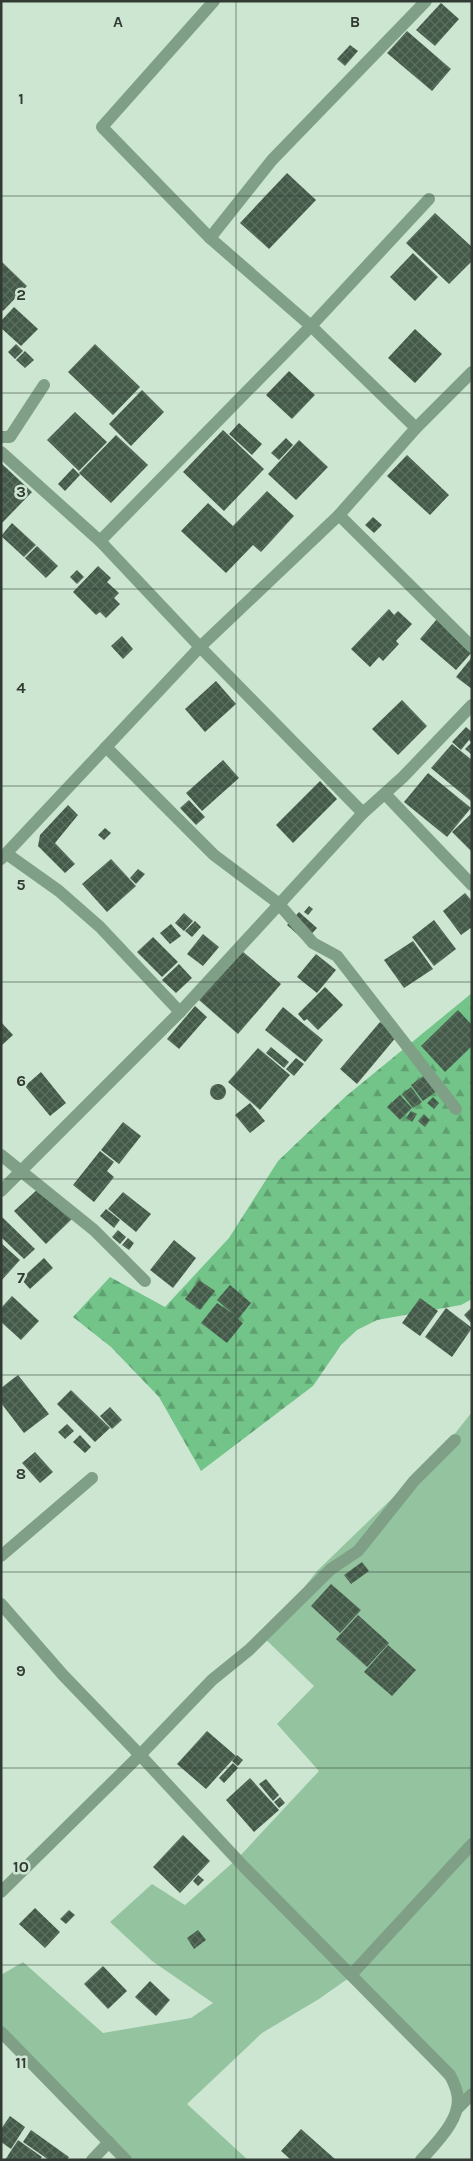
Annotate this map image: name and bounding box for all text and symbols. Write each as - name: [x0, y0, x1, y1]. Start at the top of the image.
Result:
- text: A: [113, 12, 123, 31]
- text: B: [350, 12, 360, 31]
- text: 1: [18, 89, 24, 108]
- text: 2: [16, 285, 26, 304]
- text: 3: [16, 482, 26, 501]
- text: 4: [16, 678, 26, 697]
- text: 5: [16, 875, 26, 894]
- text: 6: [16, 1071, 26, 1090]
- text: 7: [17, 1268, 25, 1287]
- text: 8: [16, 1464, 26, 1483]
- text: 9: [16, 1661, 26, 1680]
- text: 10: [13, 1857, 29, 1876]
- text: 11: [15, 2053, 27, 2072]

